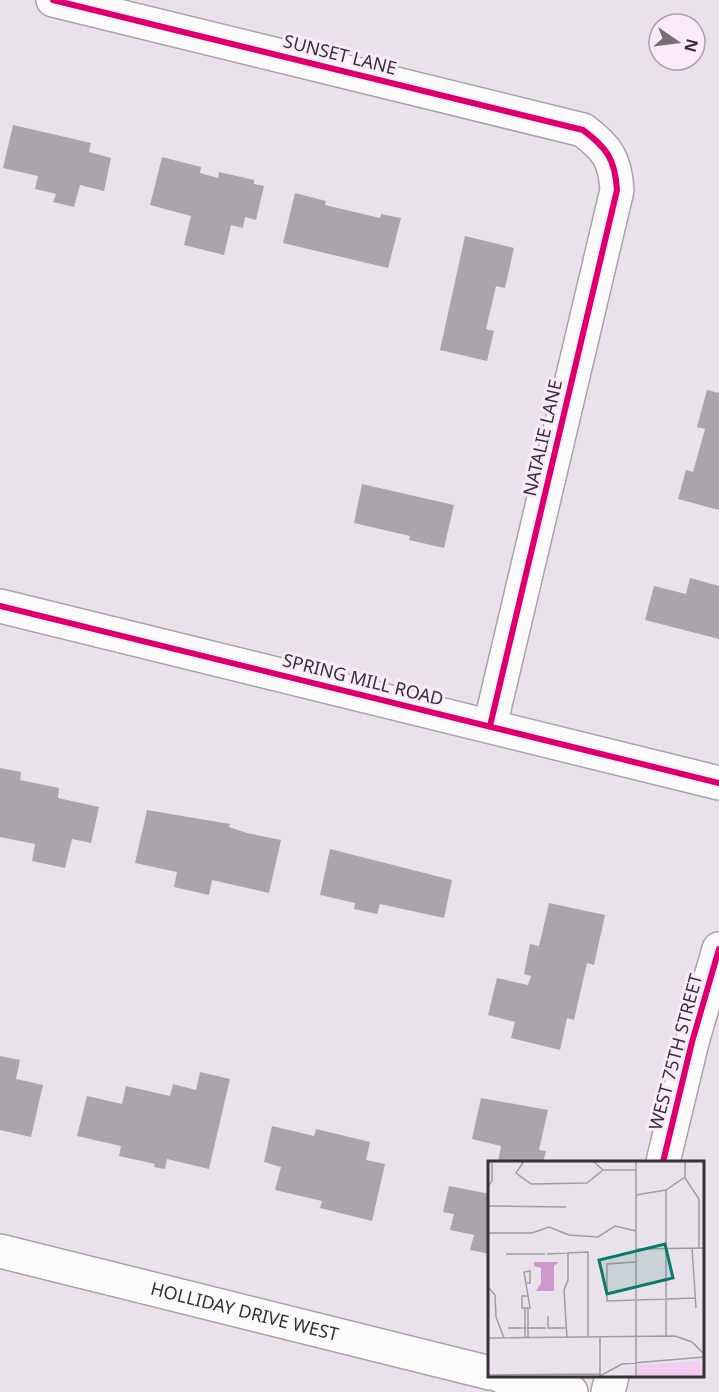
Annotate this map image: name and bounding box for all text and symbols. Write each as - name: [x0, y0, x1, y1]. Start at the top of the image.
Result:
- north arrow: [647, 12, 707, 72]
- street label: SUNSET LANE: [281, 28, 399, 80]
- text: N: [679, 37, 704, 55]
- street label: NATALIE LANE: [517, 377, 567, 498]
- street label: SPRING MILL ROAD: [280, 647, 446, 711]
- street label: WEST 75TH STREET: [643, 971, 707, 1133]
- inset map: [488, 1161, 704, 1377]
- street label: HOLLIDAY DRIVE WEST: [148, 1276, 341, 1346]

